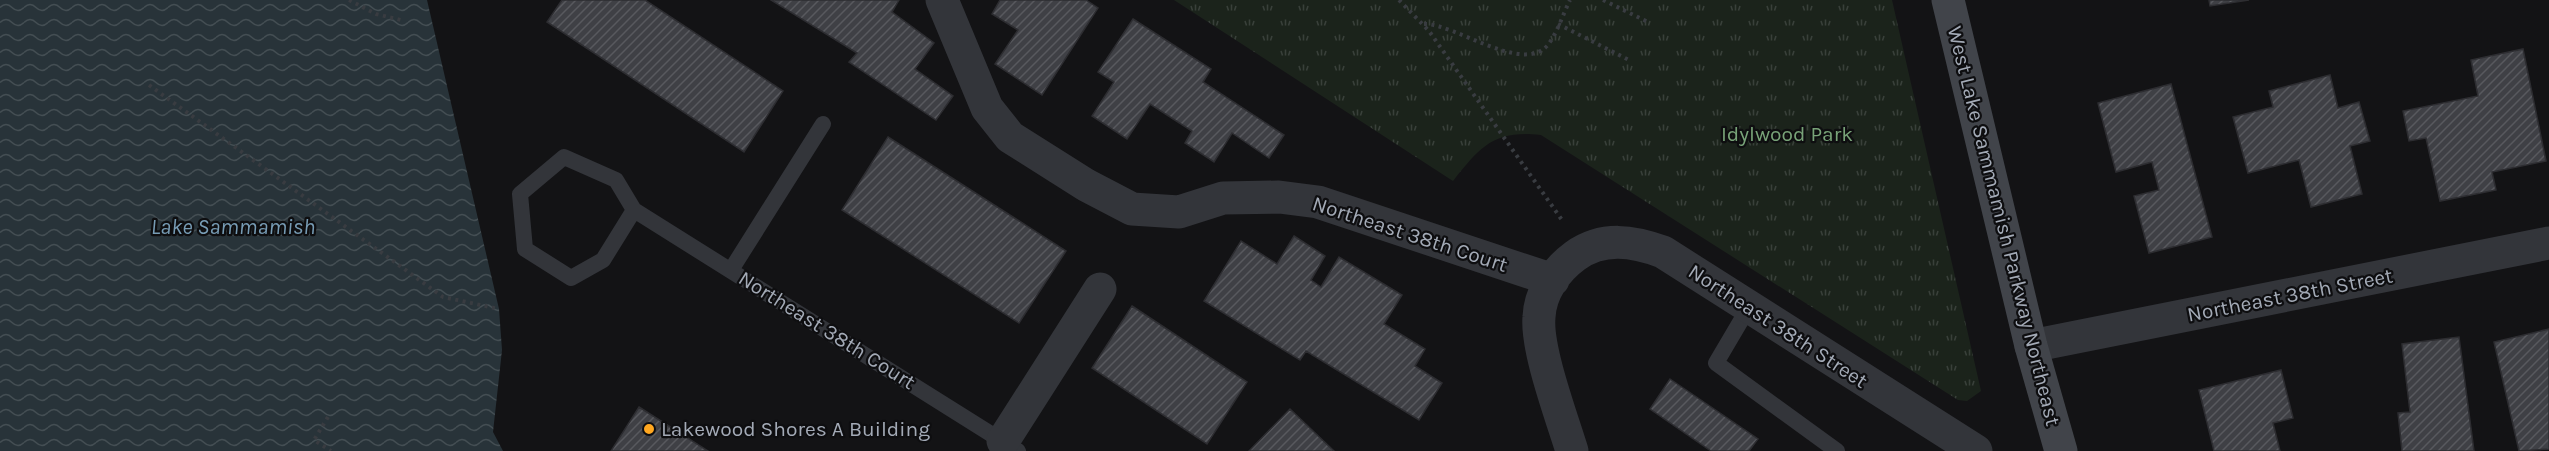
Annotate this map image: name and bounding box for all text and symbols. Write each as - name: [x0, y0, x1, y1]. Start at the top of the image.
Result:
- street label: West Lake Sammamish Parkway Northeast: [1943, 24, 2065, 428]
- park label: Idylwood Park: [1721, 122, 1853, 146]
- street label: Northeast 38th Court: [1309, 191, 1511, 277]
- water label: Lake Sammamish: [151, 214, 315, 240]
- street label: Northeast 38th Street: [1684, 259, 1872, 393]
- street label: Northeast 38th Street: [2185, 263, 2395, 327]
- street label: Northeast 38th Court: [734, 266, 920, 394]
- place label: Lakewood Shores A Building: [661, 417, 930, 441]
- marker: Lakewood Shores A Building: [642, 422, 656, 436]

